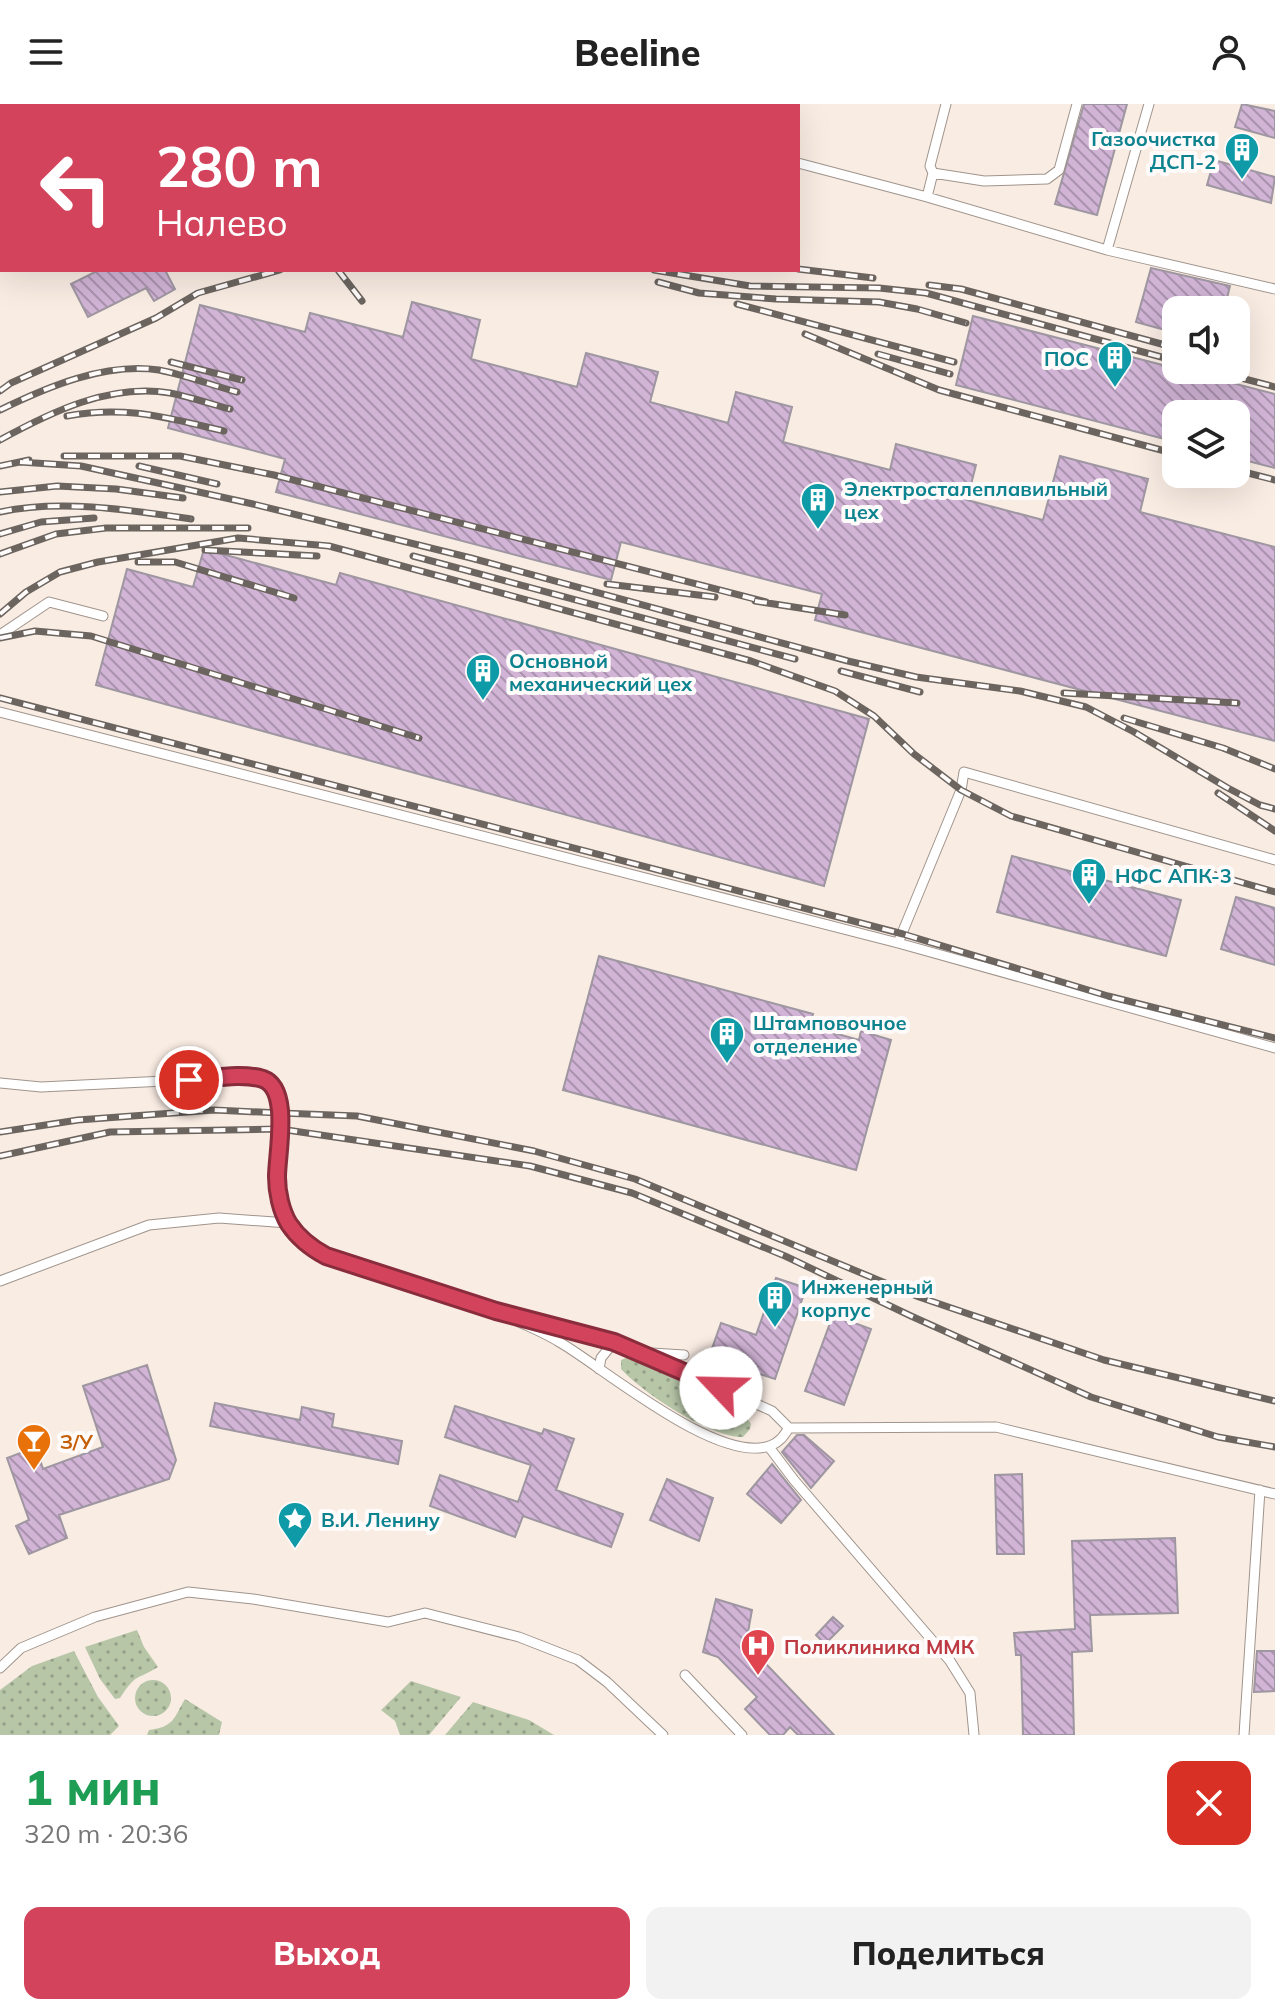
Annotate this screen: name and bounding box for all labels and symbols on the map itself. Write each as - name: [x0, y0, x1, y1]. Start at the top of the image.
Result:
- place label: Газоочистка ДСП-2: [1091, 126, 1216, 174]
- building icon: Газоочистка ДСП-2: [1223, 131, 1261, 181]
- building icon: ПОС: [1096, 339, 1134, 389]
- place label: ПОС: [1044, 346, 1089, 371]
- place label: Электросталеплавильный цех: [844, 476, 1108, 524]
- building icon: Электросталеплавильный цех: [799, 481, 837, 531]
- place label: Основной механический цех: [509, 648, 693, 696]
- building icon: Основной механический цех: [464, 652, 502, 702]
- building icon: НФС АПК-3: [1070, 856, 1108, 906]
- place label: НФС АПК-3: [1115, 863, 1232, 888]
- place label: Штамповочное отделение: [753, 1010, 907, 1058]
- building icon: Штамповочное отделение: [708, 1015, 746, 1065]
- pin: [155, 1046, 223, 1114]
- place label: Инженерный корпус: [801, 1274, 933, 1322]
- building icon: Инженерный корпус: [756, 1279, 794, 1329]
- position arrow: [679, 1346, 763, 1430]
- bar icon: З/У: [15, 1422, 53, 1472]
- place label: З/У: [60, 1429, 93, 1454]
- place icon: В.И. Ленину: [276, 1500, 314, 1550]
- place label: В.И. Ленину: [321, 1507, 441, 1532]
- hospital icon: Поликлиника ММК: [739, 1627, 777, 1677]
- place label: Поликлиника ММК: [784, 1634, 975, 1659]

